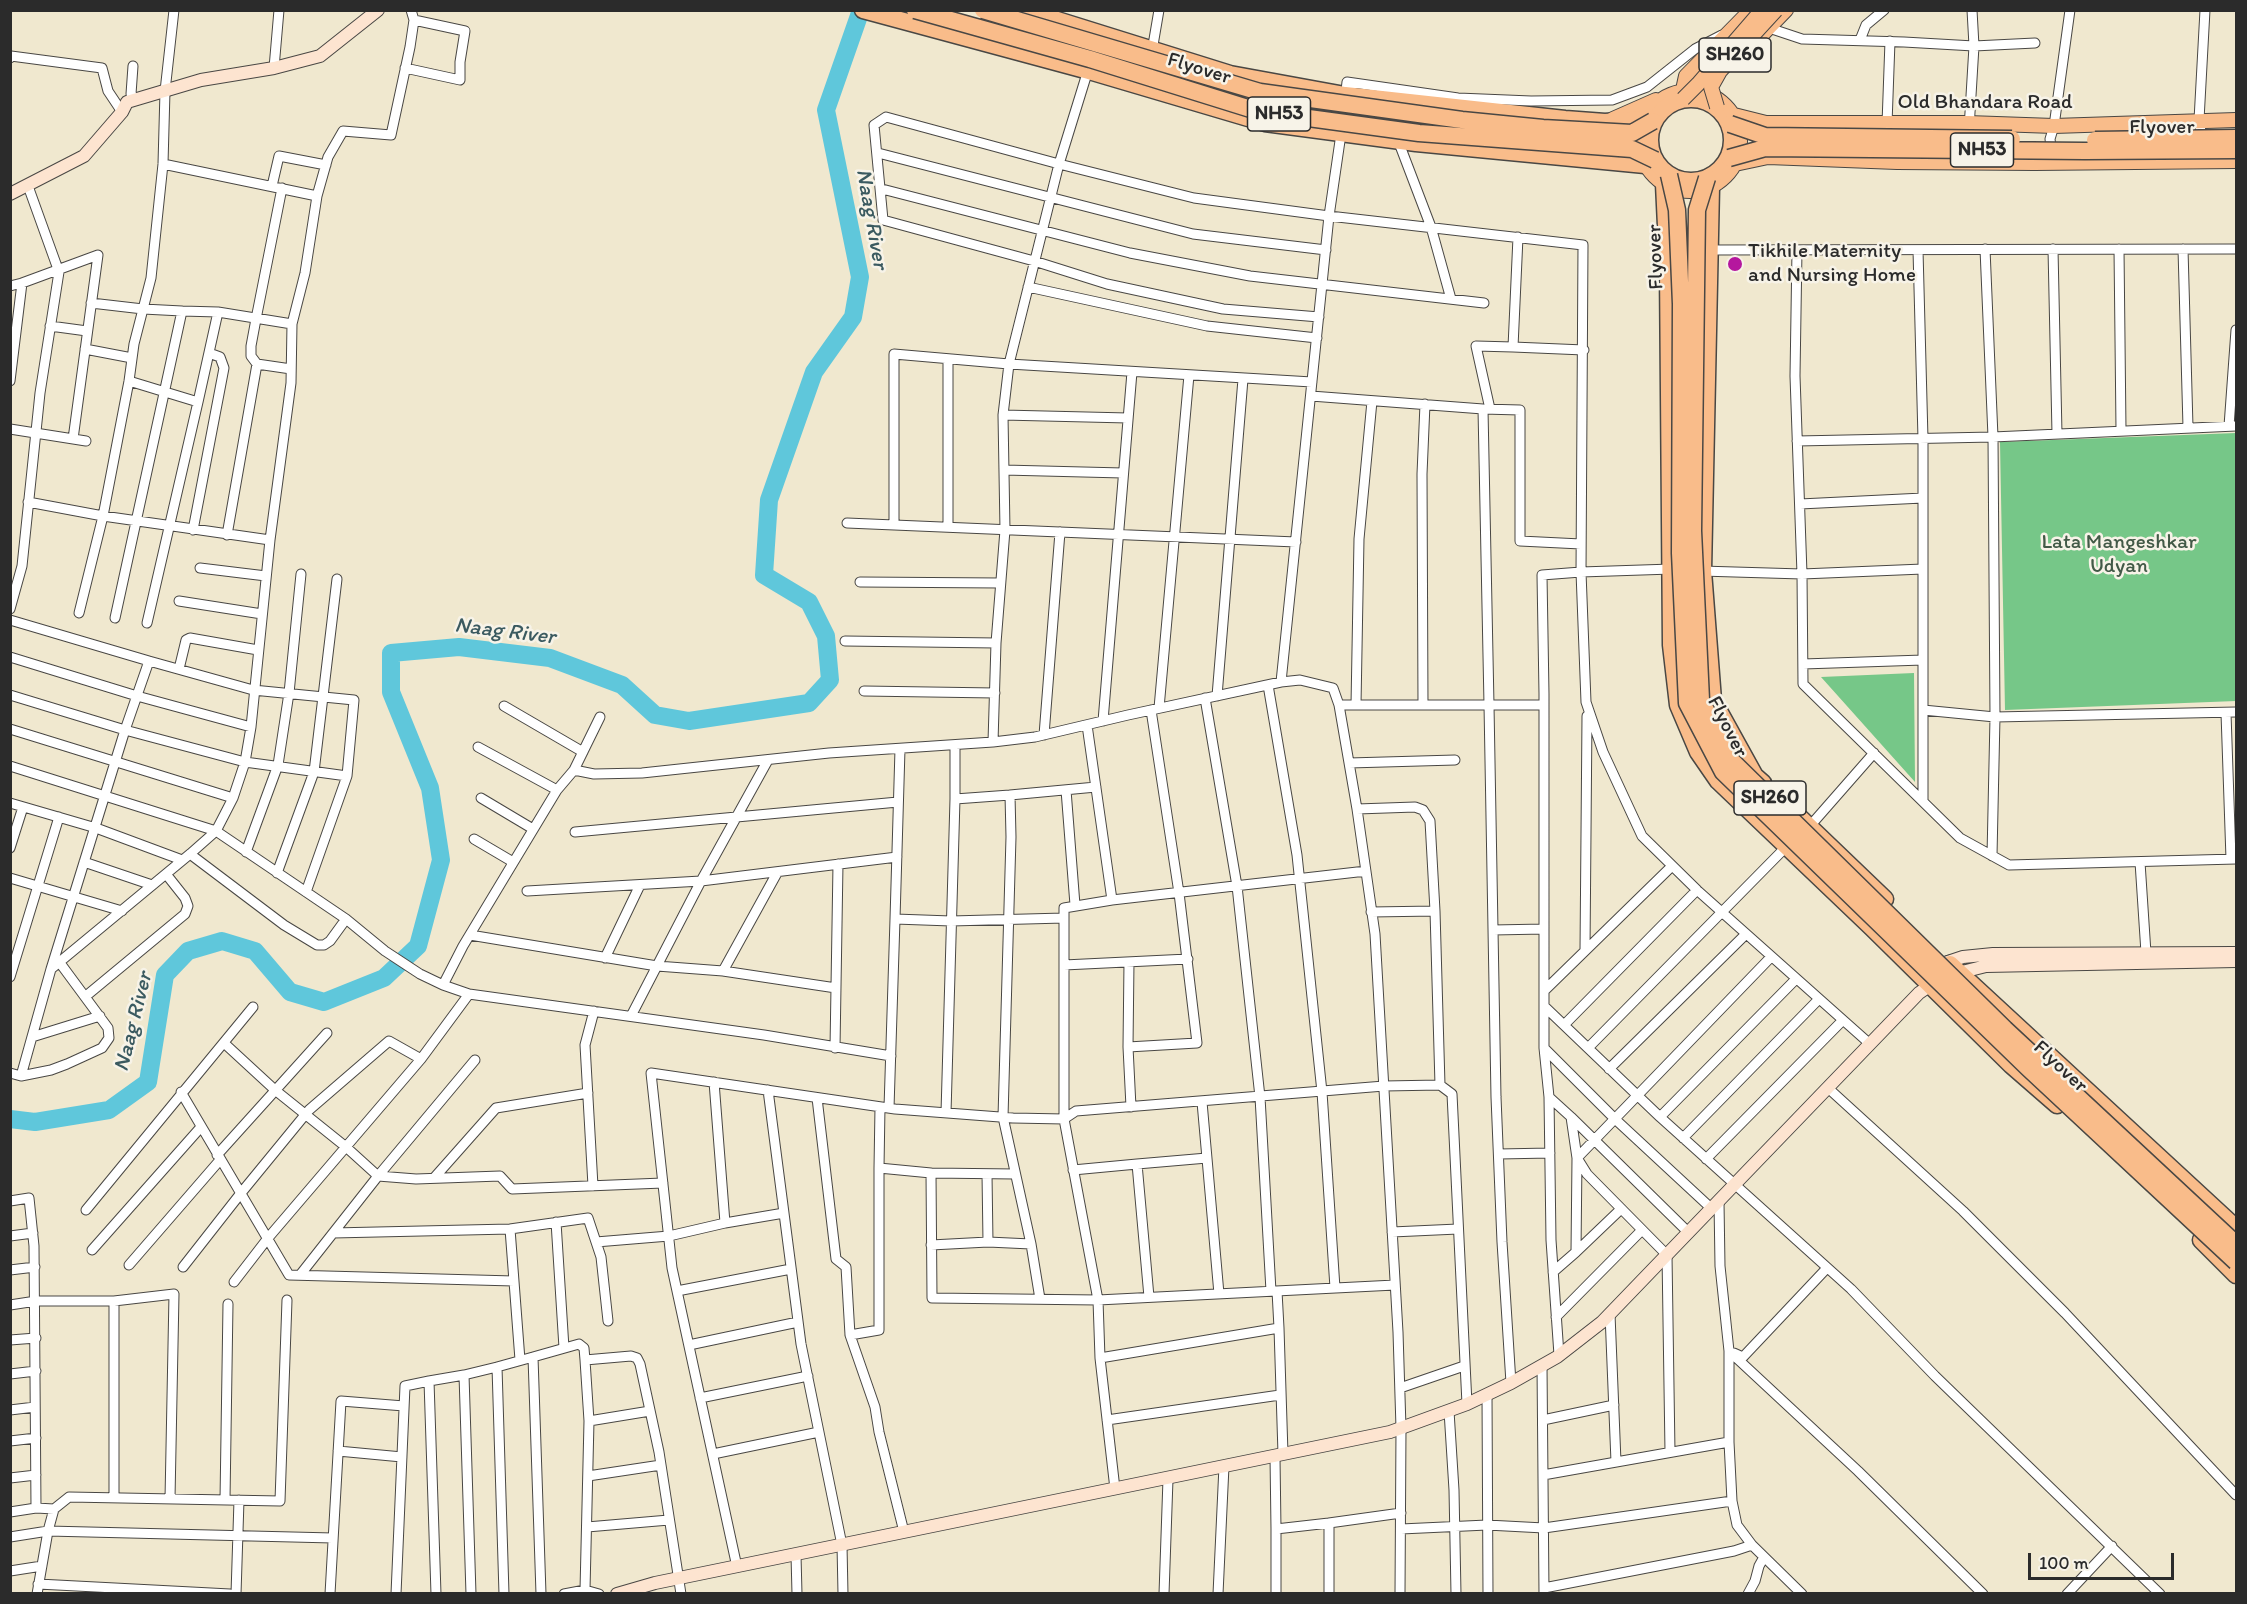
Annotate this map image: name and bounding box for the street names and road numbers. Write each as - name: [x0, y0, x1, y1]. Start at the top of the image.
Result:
- road number: SH260: [1699, 38, 1771, 72]
- street label: Flyover: [1164, 47, 1234, 91]
- street label: Old Bhandara Road: [1897, 90, 2073, 116]
- road number: NH53: [1248, 97, 1310, 131]
- street label: Flyover: [2129, 115, 2195, 141]
- road number: NH53: [1950, 133, 2014, 167]
- street label: Flyover: [1642, 224, 1670, 290]
- street label: Flyover: [1701, 692, 1753, 762]
- road number: SH260: [1734, 781, 1806, 815]
- street label: Flyover: [2028, 1035, 2092, 1099]

